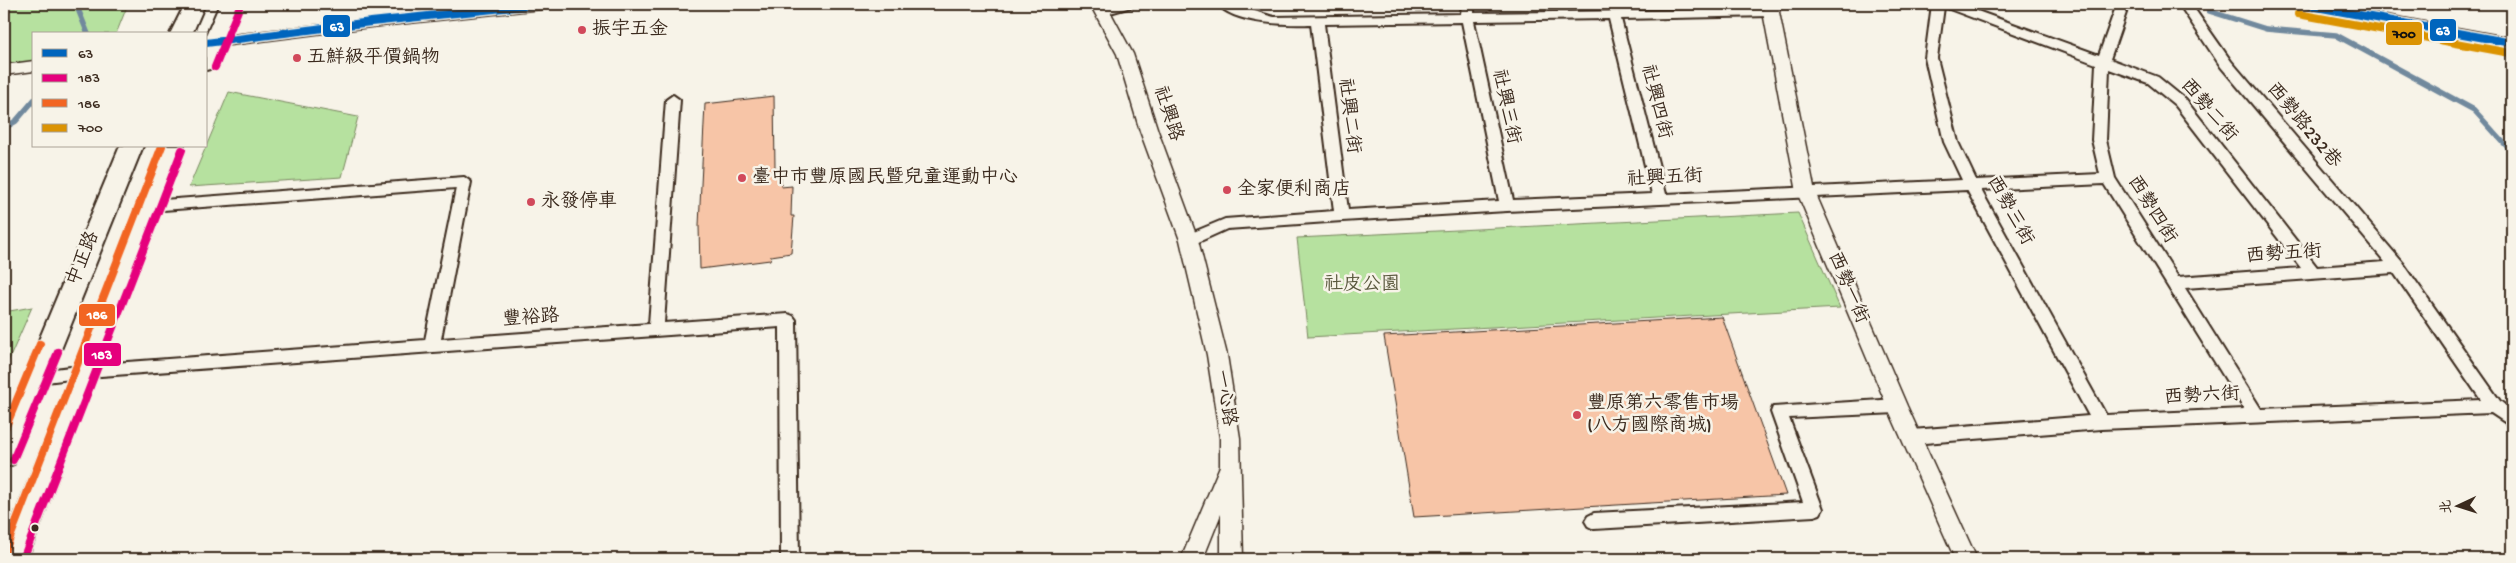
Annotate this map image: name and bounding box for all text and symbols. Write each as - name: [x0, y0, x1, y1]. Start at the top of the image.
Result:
- line badge: 63: [322, 14, 351, 38]
- place label: 振宇五金: [592, 18, 668, 42]
- line badge: 63: [2429, 18, 2457, 42]
- text: 63: [330, 20, 344, 37]
- line badge: 700: [2385, 21, 2423, 46]
- marker: 振宇五金: [576, 24, 588, 36]
- text: 63: [2436, 24, 2450, 41]
- text: 700: [2391, 27, 2416, 44]
- legend: [32, 32, 208, 148]
- text: 63: [78, 46, 94, 64]
- place label: 五鮮級平價鍋物: [307, 46, 440, 70]
- marker: 五鮮級平價鍋物: [291, 52, 303, 64]
- street label: 社興四街: [1635, 62, 1675, 142]
- street label: 社興三街: [1486, 67, 1524, 147]
- text: 183: [77, 70, 100, 88]
- street label: 西勢二街: [2174, 74, 2242, 147]
- street label: 社興二街: [1332, 77, 1364, 155]
- street label: 西勢路232巷: [2261, 78, 2346, 173]
- street label: 社興路: [1147, 83, 1188, 145]
- text: 186: [77, 96, 100, 114]
- text: 700: [77, 120, 103, 138]
- place label: 臺中市豐原國民暨兒童運動中心: [752, 166, 1018, 190]
- street label: 社興五街: [1626, 166, 1704, 192]
- street label: 西勢四街: [2121, 171, 2182, 248]
- marker: 臺中市豐原國民暨兒童運動中心: [736, 172, 748, 184]
- street label: 西勢三街: [1981, 172, 2038, 250]
- place label: 全家便利商店: [1237, 178, 1351, 202]
- marker: 全家便利商店: [1221, 184, 1233, 196]
- place label: 永發停車: [541, 190, 617, 214]
- marker: 永發停車: [525, 196, 537, 208]
- street label: 中正路: [62, 228, 105, 290]
- street label: 西勢五街: [2245, 240, 2323, 269]
- street label: 西勢一街: [1822, 248, 1873, 327]
- park label: 社皮公園: [1324, 273, 1400, 297]
- line badge: 186: [78, 303, 116, 327]
- street label: 豐裕路: [502, 305, 560, 332]
- text: 186: [86, 308, 108, 325]
- line badge: 183: [83, 342, 122, 367]
- text: 183: [91, 348, 112, 365]
- street label: 一心路: [1208, 368, 1241, 428]
- street label: 西勢六街: [2163, 383, 2241, 410]
- place label: 豐原第六零售市場 (八方國際商城): [1587, 392, 1739, 438]
- marker: 豐原第六零售市場 (八方國際商城): [1571, 409, 1583, 421]
- north arrow: [2434, 480, 2484, 530]
- text: 北: [2439, 499, 2456, 514]
- unlabelled marker: [30, 523, 40, 533]

